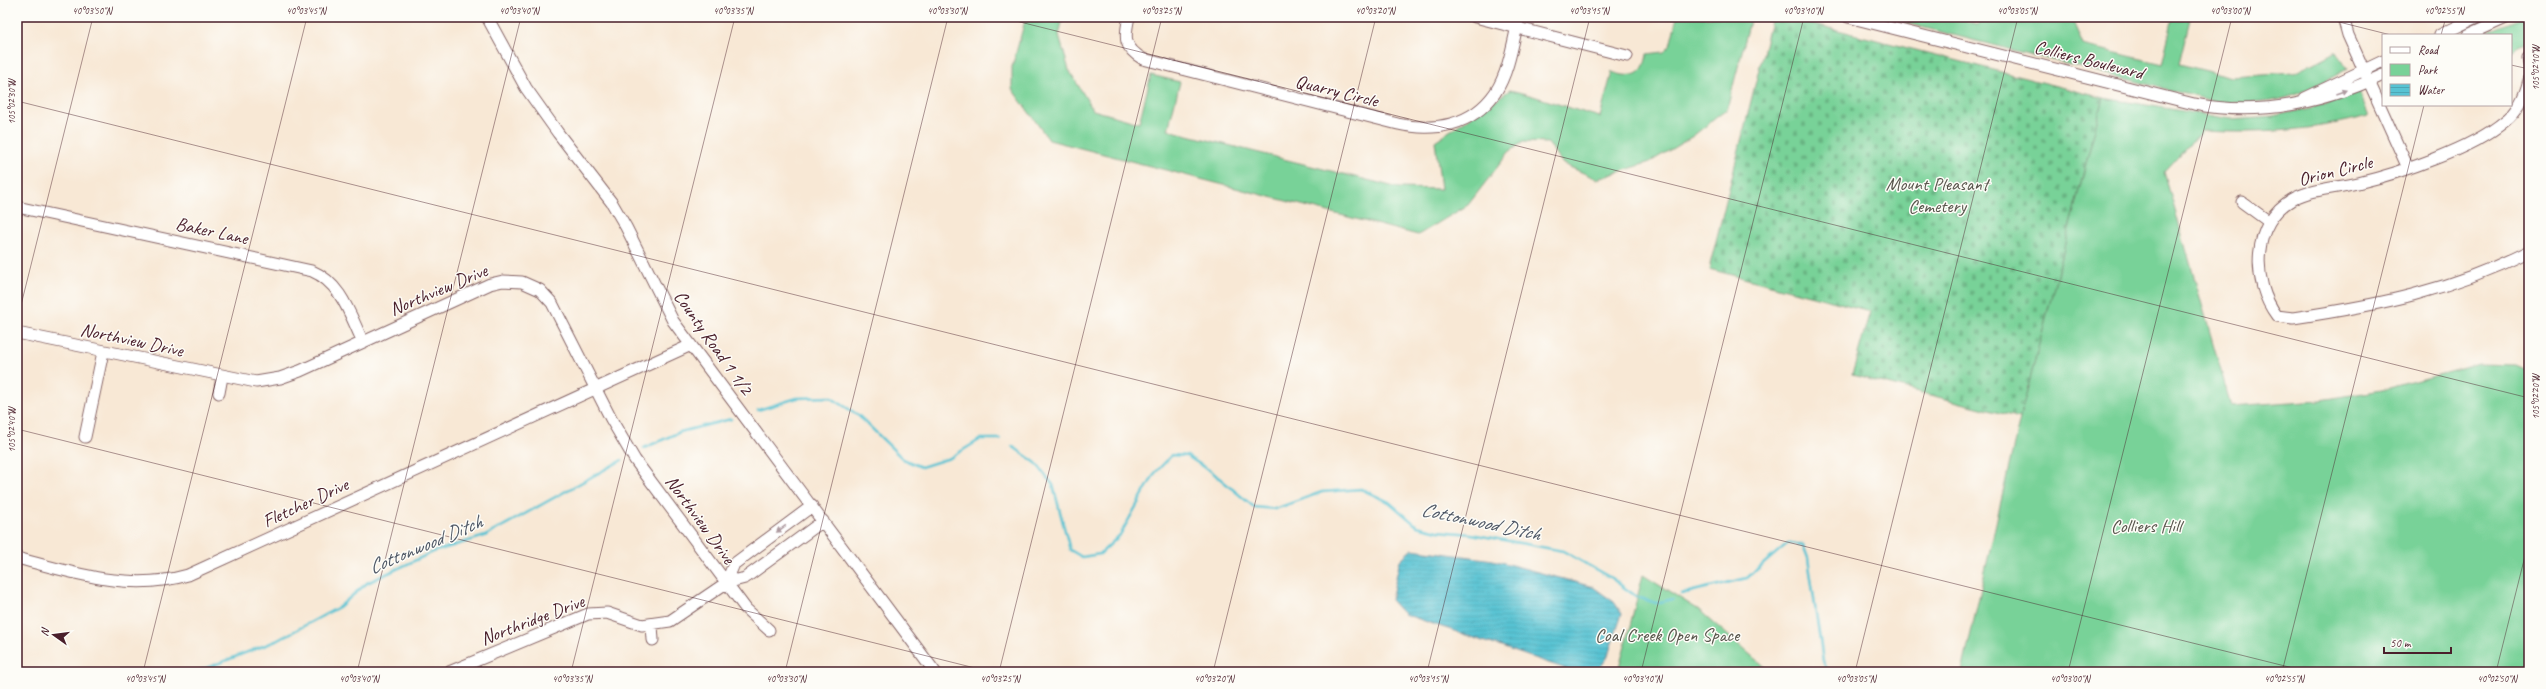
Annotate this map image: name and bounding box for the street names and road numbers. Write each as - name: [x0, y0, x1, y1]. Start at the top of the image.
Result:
- street label: Colliers Boulevard: [2032, 35, 2149, 86]
- street label: Quarry Circle: [1293, 69, 1382, 113]
- street label: Orion Circle: [2296, 150, 2376, 192]
- street label: Baker Lane: [173, 212, 252, 251]
- street label: Northview Drive: [386, 258, 493, 321]
- street label: County Road 1 1/2: [668, 286, 759, 401]
- street label: Northview Drive: [78, 317, 187, 363]
- street label: Northview Drive: [660, 470, 742, 570]
- street label: Fletcher Drive: [259, 472, 354, 533]
- street label: Northridge Drive: [477, 588, 589, 651]

